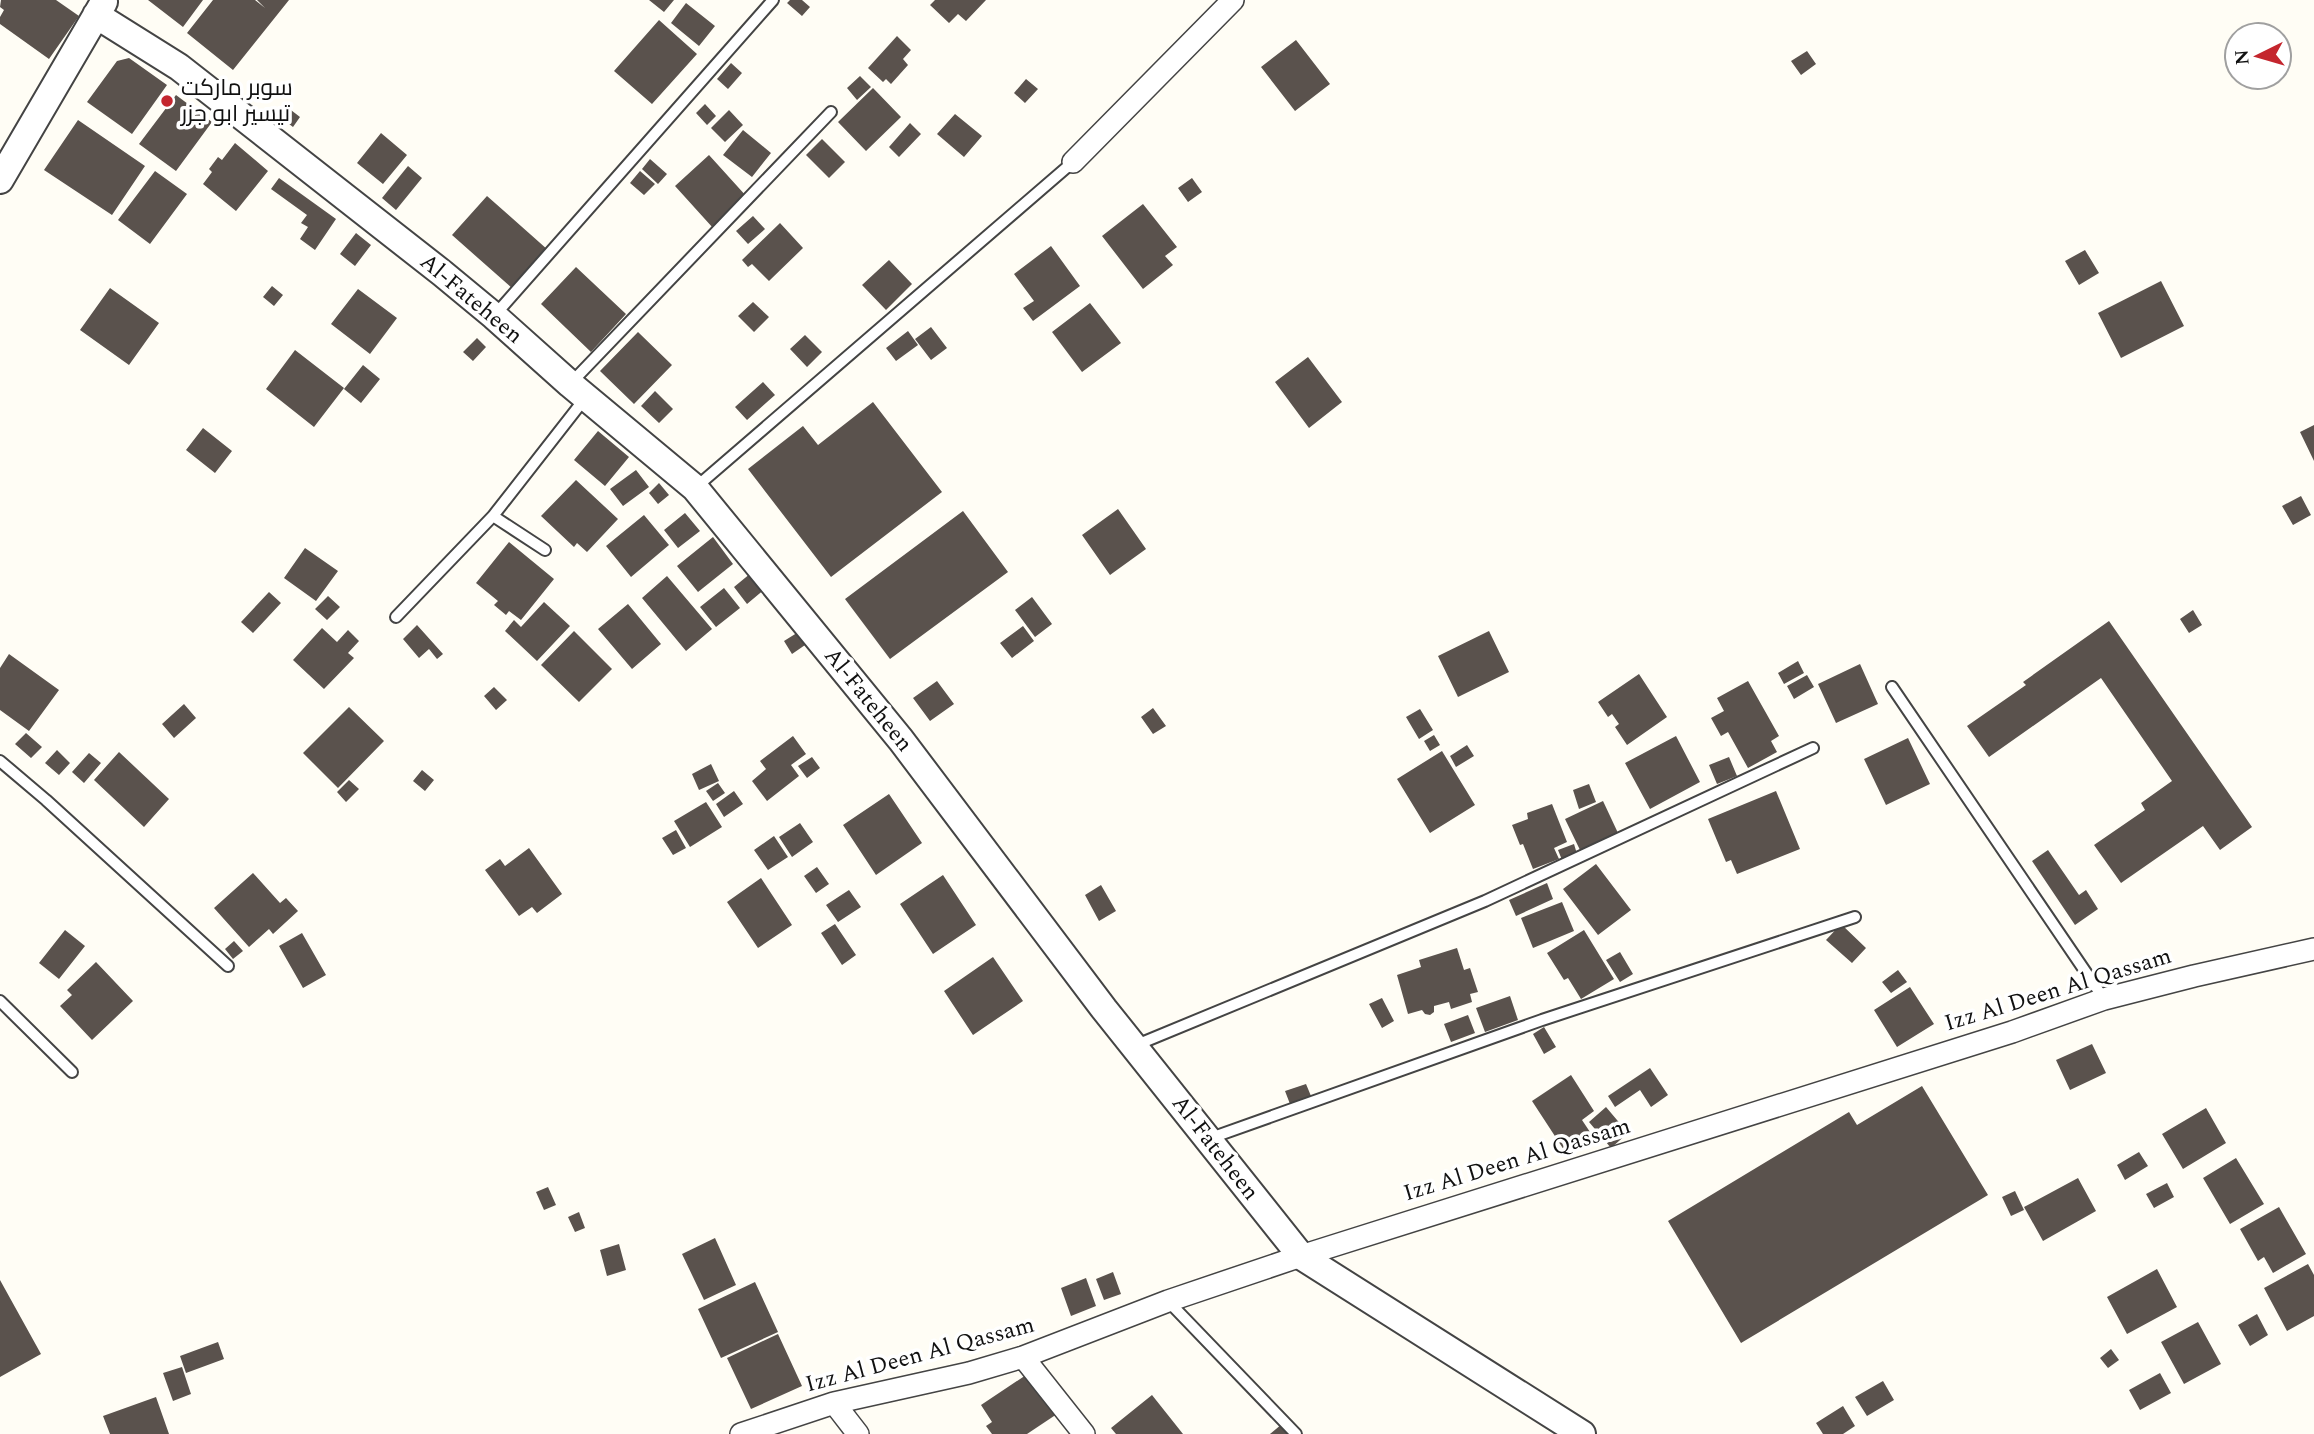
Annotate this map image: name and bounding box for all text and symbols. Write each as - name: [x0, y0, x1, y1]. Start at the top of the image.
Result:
- north arrow: [2223, 21, 2293, 91]
- text: N: [2227, 48, 2258, 66]
- place label: سوبر ماركت تيسير ابو جزر: [179, 71, 293, 132]
- marker: سوبر ماركت تيسير ابو جزر: [159, 93, 175, 109]
- street label: Al-Fateheen: [412, 245, 530, 353]
- street label: Al-Fateheen: [815, 640, 921, 760]
- street label: Izz Al Deen Al Qassam: [1940, 939, 2176, 1041]
- street label: Al-Fateheen: [1163, 1088, 1267, 1208]
- street label: Izz Al Deen Al Qassam: [1399, 1109, 1635, 1211]
- street label: Izz Al Deen Al Qassam: [802, 1308, 1038, 1402]

